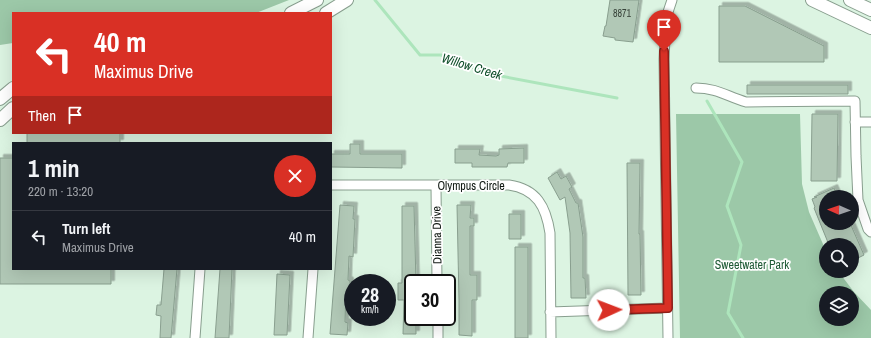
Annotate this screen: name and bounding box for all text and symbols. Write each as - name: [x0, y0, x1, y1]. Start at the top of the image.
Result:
- house number: 8871: [613, 7, 632, 20]
- pin: [647, 10, 681, 51]
- icon: arrive: [653, 16, 675, 38]
- text: 40 m: [94, 23, 146, 61]
- icon: left: [28, 28, 80, 80]
- water label: Willow Creek: [439, 49, 505, 84]
- text: Maximus Drive: [94, 59, 193, 84]
- icon: arrive: [64, 104, 86, 126]
- text: Then: [28, 105, 56, 126]
- text: 1 min: [28, 152, 79, 184]
- button: close: [274, 155, 316, 197]
- street label: Olympus Circle: [437, 178, 505, 194]
- text: 220 m · 13:20: [28, 183, 93, 200]
- north arrow: [819, 190, 859, 230]
- map controls: [819, 190, 859, 326]
- street label: Dianna Drive: [428, 206, 446, 264]
- text: Turn left: [62, 218, 110, 239]
- icon: left: [28, 226, 50, 248]
- text: 40 m: [289, 226, 316, 247]
- button: search: [819, 238, 859, 278]
- text: Maximus Drive: [62, 239, 134, 256]
- park label: Sweetwater Park: [715, 257, 789, 273]
- speed limit sign: 30: [404, 274, 456, 326]
- text: 28: [361, 281, 379, 308]
- button: layers: [819, 286, 859, 326]
- position arrow: [588, 289, 630, 331]
- text: km/h: [361, 303, 379, 316]

